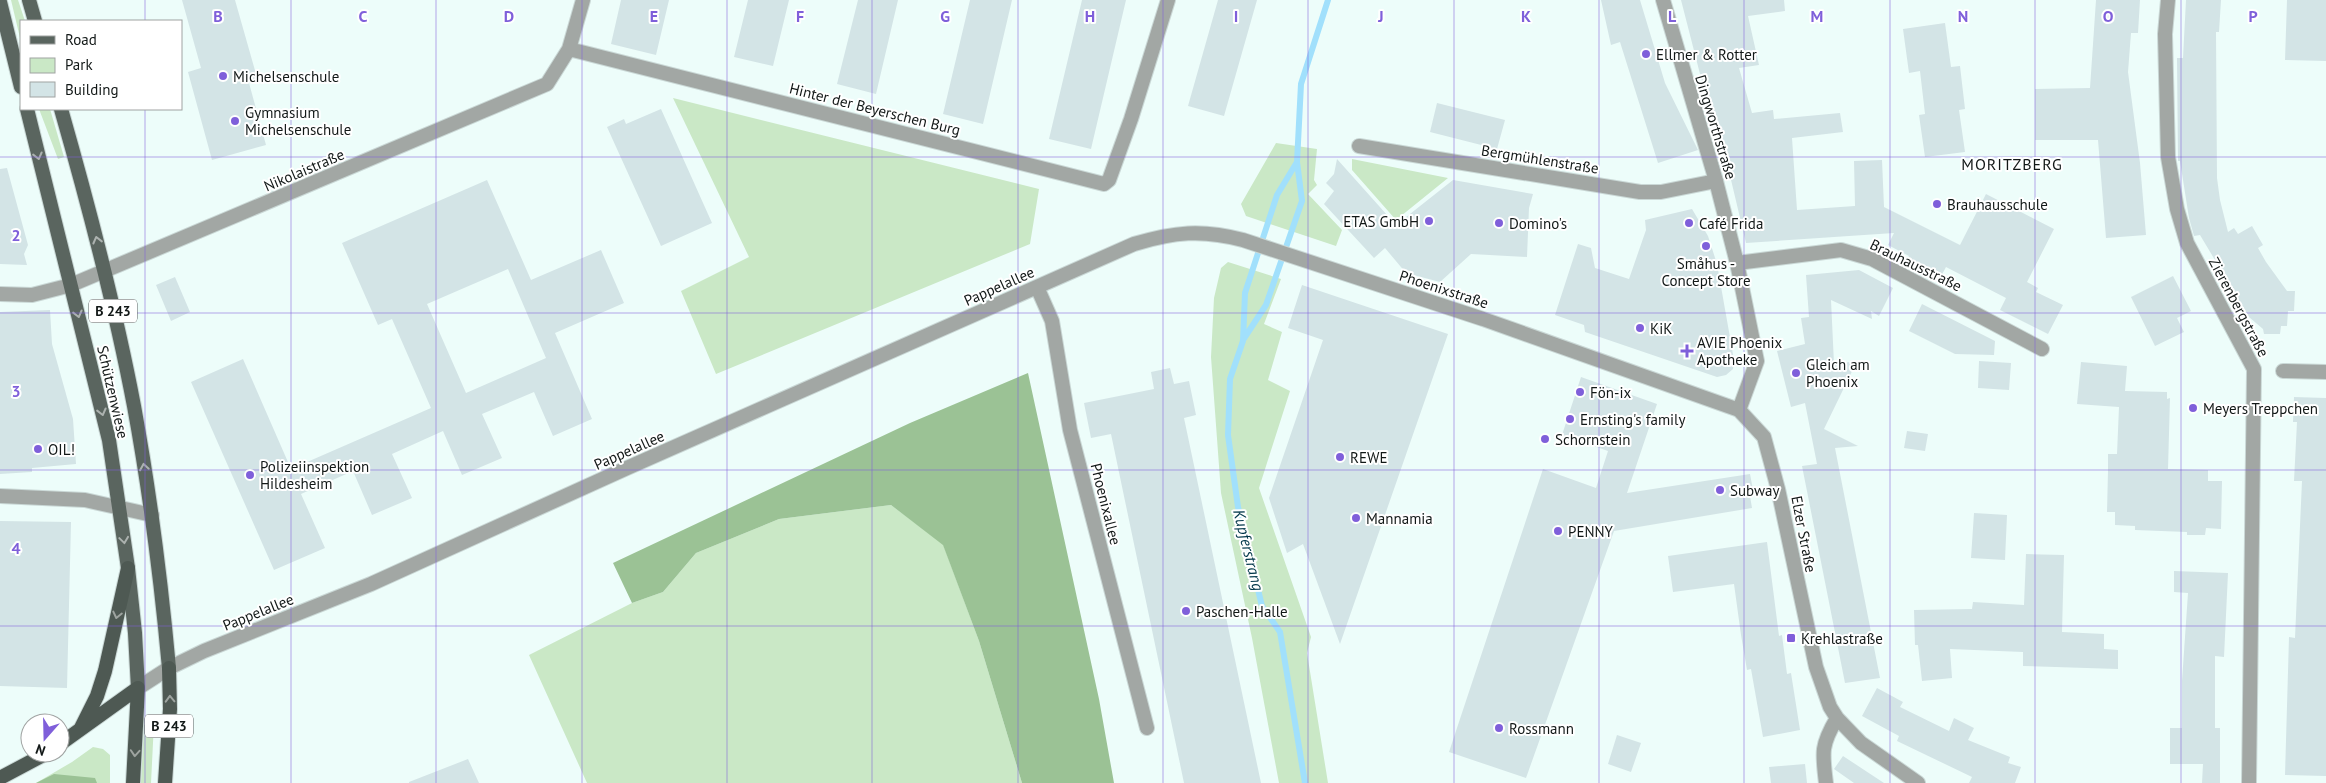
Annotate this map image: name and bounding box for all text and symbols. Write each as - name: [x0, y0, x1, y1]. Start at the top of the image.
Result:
- text: B: [213, 6, 223, 26]
- text: C: [359, 6, 368, 26]
- text: D: [504, 6, 514, 26]
- text: E: [650, 6, 658, 26]
- text: F: [796, 6, 804, 26]
- text: G: [940, 6, 950, 26]
- text: H: [1085, 6, 1095, 26]
- text: I: [1234, 6, 1238, 26]
- text: J: [1377, 6, 1384, 26]
- text: K: [1521, 6, 1531, 26]
- text: L: [1668, 6, 1677, 26]
- text: M: [1811, 6, 1823, 26]
- text: N: [1958, 6, 1968, 26]
- text: O: [2103, 6, 2114, 26]
- text: P: [2248, 6, 2258, 26]
- legend: [20, 20, 182, 110]
- text: Road: [65, 30, 97, 49]
- place label: Ellmer & Rotter: [1656, 45, 1757, 64]
- marker: Ellmer & Rotter: [1640, 48, 1652, 60]
- text: Park: [65, 55, 93, 74]
- place label: Michelsenschule: [233, 67, 339, 86]
- marker: Michelsenschule: [217, 70, 229, 82]
- street label: Dingworthstraße: [1691, 72, 1741, 182]
- street label: Hinter der Beyerschen Burg: [788, 79, 962, 139]
- text: Building: [65, 80, 119, 99]
- place label: Gymnasium Michelsenschule: [245, 103, 351, 139]
- marker: Gymnasium Michelsenschule: [229, 115, 241, 127]
- street label: Bergmühlenstraße: [1480, 140, 1600, 178]
- street label: Nikolaistraße: [261, 145, 347, 195]
- one-way arrow: [32, 152, 43, 161]
- district label: MORITZBERG: [1961, 154, 2063, 174]
- place label: Brauhausschule: [1947, 195, 2048, 214]
- marker: Brauhausschule: [1931, 198, 1943, 210]
- place label: ETAS GmbH: [1343, 212, 1419, 231]
- place label: Domino's: [1509, 214, 1567, 233]
- place label: Café Frida: [1699, 214, 1763, 233]
- marker: ETAS GmbH: [1423, 215, 1435, 227]
- marker: Domino's: [1493, 217, 1505, 229]
- marker: Café Frida: [1683, 217, 1695, 229]
- text: 2: [11, 225, 21, 245]
- one-way arrow: [92, 235, 103, 244]
- street label: Brauhausstraße: [1867, 235, 1965, 295]
- marker: Småhus - Concept Store: [1700, 240, 1712, 252]
- place label: Småhus - Concept Store: [1661, 254, 1751, 290]
- street label: Zierenbergstraße: [2205, 254, 2273, 360]
- street label: Pappelallee: [961, 262, 1037, 310]
- street label: Phoenixstraße: [1397, 266, 1491, 312]
- road number: B 243: [89, 300, 137, 322]
- one-way arrow: [72, 309, 83, 318]
- place label: KiK: [1650, 319, 1672, 338]
- marker: KiK: [1634, 322, 1646, 334]
- place label: AVIE Phoenix Apotheke: [1697, 333, 1783, 369]
- street label: Schützenwiese: [93, 344, 133, 440]
- marker: AVIE Phoenix Apotheke: [1681, 345, 1693, 357]
- place label: Gleich am Phoenix: [1806, 355, 1870, 391]
- marker: Gleich am Phoenix: [1790, 367, 1802, 379]
- text: 3: [11, 381, 21, 401]
- place label: Fön-ix: [1590, 383, 1631, 402]
- marker: Fön-ix: [1574, 386, 1586, 398]
- place label: Meyers Treppchen: [2203, 399, 2318, 418]
- marker: Meyers Treppchen: [2187, 402, 2199, 414]
- one-way arrow: [96, 407, 107, 416]
- place label: Ernsting's family: [1580, 410, 1685, 429]
- marker: Ernsting's family: [1564, 413, 1576, 425]
- street label: Pappelallee: [591, 426, 667, 474]
- place label: Schornstein: [1555, 430, 1630, 449]
- marker: Schornstein: [1539, 433, 1551, 445]
- place label: OIL!: [48, 440, 75, 459]
- marker: OIL!: [32, 443, 44, 455]
- place label: REWE: [1350, 448, 1387, 467]
- marker: REWE: [1334, 451, 1346, 463]
- place label: Polizeiinspektion Hildesheim: [260, 457, 369, 493]
- street label: Phoenixallee: [1087, 461, 1125, 547]
- one-way arrow: [140, 463, 150, 472]
- marker: Polizeiinspektion Hildesheim: [244, 469, 256, 481]
- place label: Subway: [1730, 481, 1779, 500]
- marker: Subway: [1714, 484, 1726, 496]
- street label: Elzer Straße: [1787, 494, 1821, 574]
- water label: Kupferstrang: [1229, 507, 1269, 593]
- place label: Mannamia: [1366, 509, 1433, 528]
- marker: Mannamia: [1350, 512, 1362, 524]
- place label: PENNY: [1568, 522, 1614, 541]
- marker: PENNY: [1552, 525, 1564, 537]
- one-way arrow: [118, 536, 128, 545]
- text: 4: [11, 538, 21, 558]
- street label: Pappelallee: [220, 589, 296, 635]
- place label: Paschen-Halle: [1196, 602, 1288, 621]
- marker: Paschen-Halle: [1180, 605, 1192, 617]
- one-way arrow: [112, 611, 123, 620]
- place label: Krehlastraße: [1801, 629, 1883, 648]
- marker: Krehlastraße: [1785, 632, 1797, 644]
- one-way arrow: [165, 695, 175, 703]
- north arrow: [20, 713, 70, 763]
- road number: B 243: [145, 714, 193, 738]
- place label: Rossmann: [1509, 719, 1574, 738]
- marker: Rossmann: [1493, 722, 1505, 734]
- text: N: [33, 740, 48, 760]
- one-way arrow: [130, 749, 141, 757]

